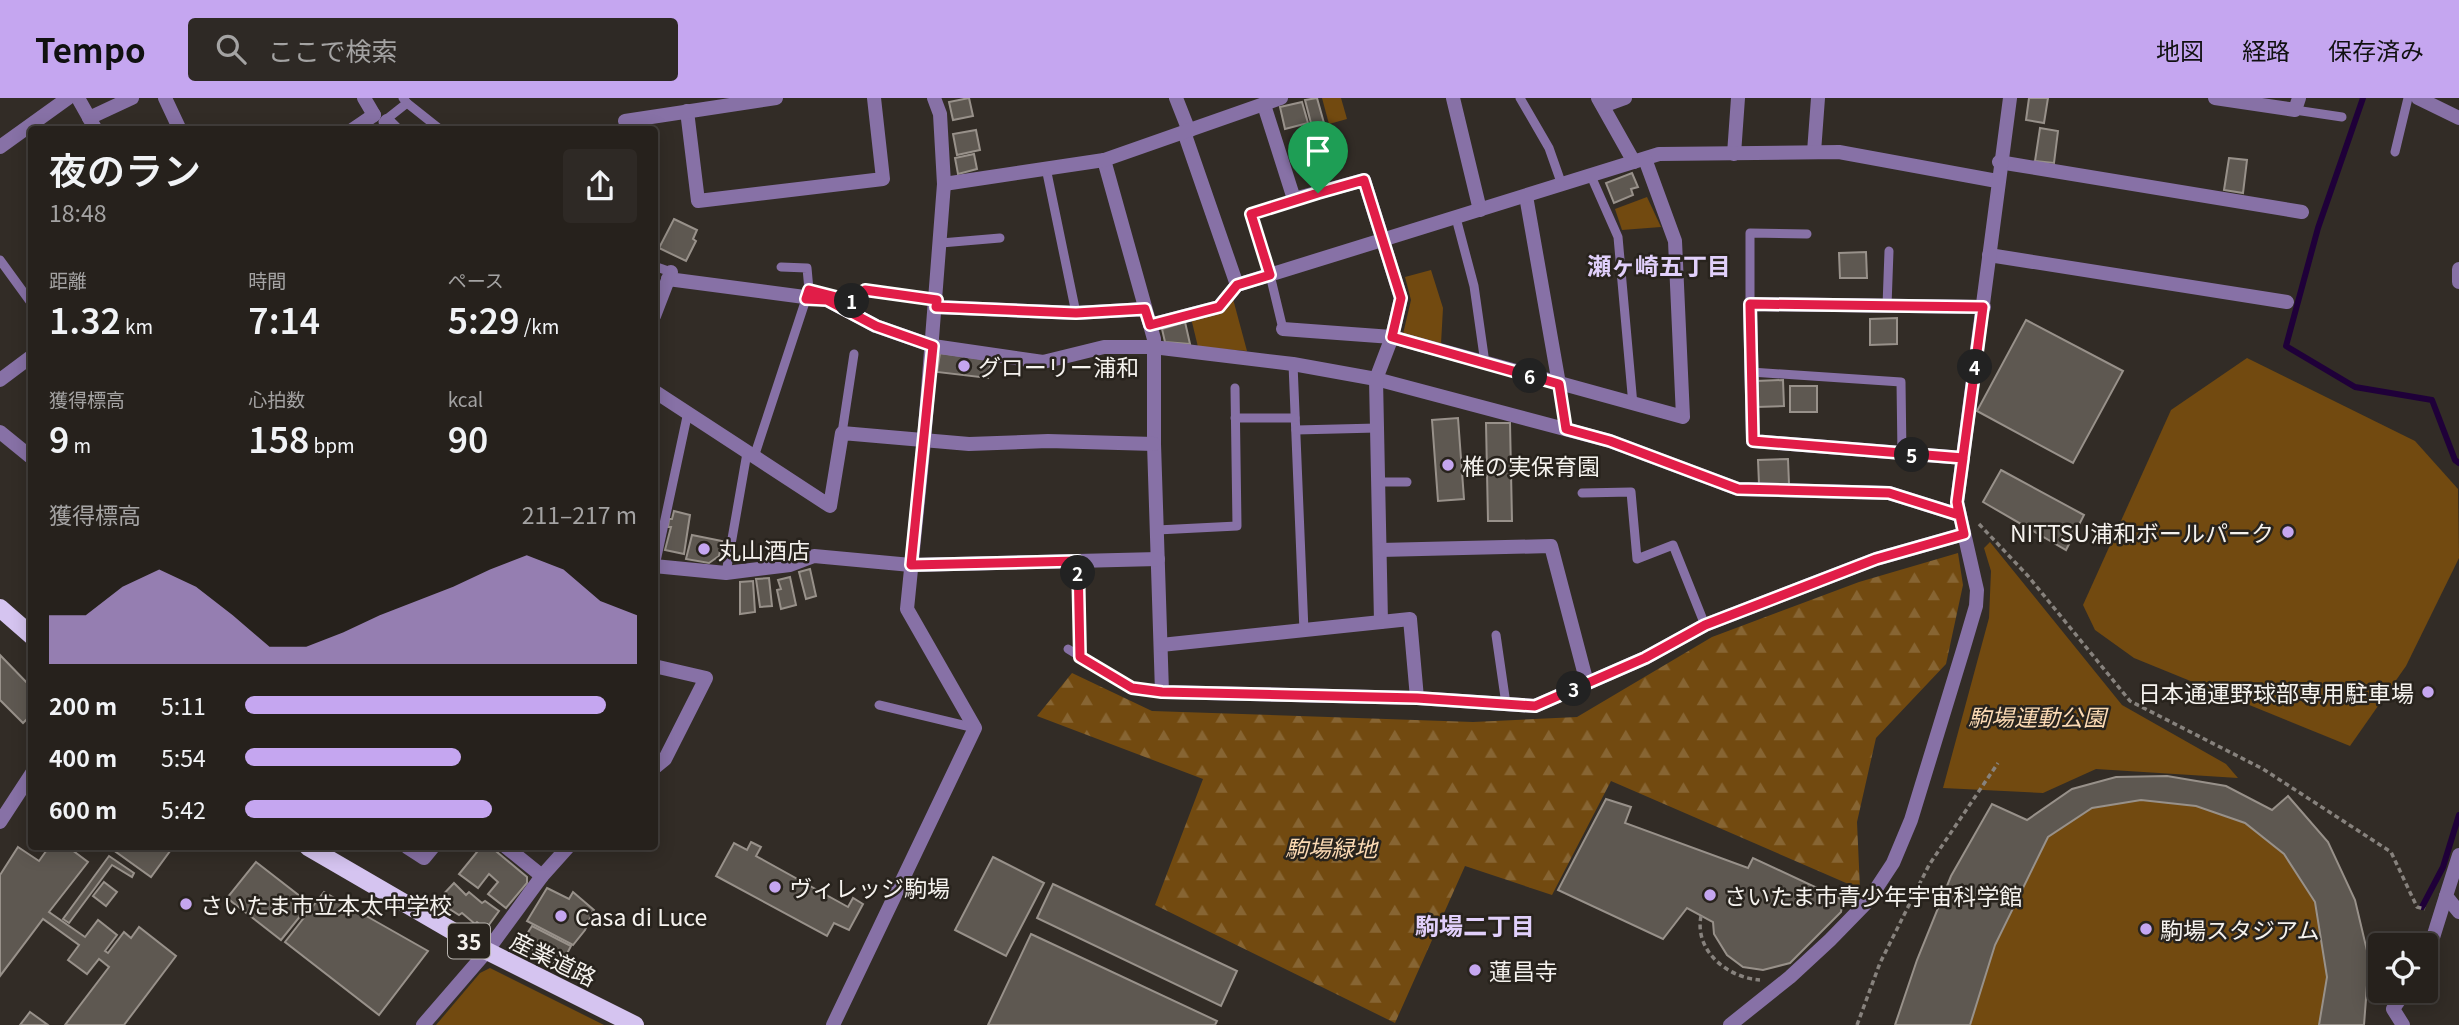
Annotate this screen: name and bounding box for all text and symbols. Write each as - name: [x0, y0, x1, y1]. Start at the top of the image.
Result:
- search box: [188, 18, 678, 81]
- text: Tempo: [35, 25, 146, 73]
- icon: search: [212, 30, 250, 68]
- text: ここで検索: [268, 31, 398, 68]
- text: 地図: [2156, 32, 2204, 67]
- text: 経路: [2242, 32, 2290, 67]
- text: 保存済み: [2328, 32, 2424, 67]
- pin: [1288, 121, 1348, 193]
- icon: arrive: [1299, 132, 1337, 170]
- text: 夜のラン: [49, 141, 201, 196]
- button: share: [563, 149, 637, 223]
- text: 18:48: [49, 195, 106, 229]
- district label: 瀬ヶ崎五丁目: [1587, 247, 1731, 282]
- text: 距離: [49, 266, 87, 293]
- text: 時間: [248, 266, 286, 293]
- text: ペース: [448, 266, 504, 293]
- pin: 1: [834, 284, 870, 318]
- text: 1: [846, 287, 857, 314]
- text: 1.32: [49, 293, 121, 344]
- text: 7:14: [248, 293, 320, 344]
- text: 5:29: [448, 293, 519, 344]
- text: km: [121, 312, 153, 339]
- text: /km: [519, 312, 559, 339]
- place label: グローリー浦和: [978, 349, 1139, 383]
- pin: 4: [1958, 350, 1993, 384]
- text: 4: [1969, 353, 1980, 380]
- marker: グローリー浦和: [956, 358, 972, 374]
- pin: 6: [1512, 358, 1548, 394]
- text: 6: [1524, 362, 1535, 389]
- text: 獲得標高: [49, 385, 125, 412]
- text: 心拍数: [248, 385, 305, 412]
- text: kcal: [448, 385, 483, 412]
- text: 9: [49, 412, 69, 463]
- text: 158: [248, 412, 309, 463]
- text: 90: [448, 412, 488, 463]
- text: m: [69, 431, 91, 458]
- text: bpm: [309, 431, 355, 458]
- pin: 5: [1895, 438, 1930, 472]
- text: 5: [1906, 441, 1917, 468]
- place label: 椎の実保育園: [1462, 448, 1600, 482]
- marker: 椎の実保育園: [1440, 457, 1456, 473]
- text: 獲得標高: [49, 497, 141, 531]
- text: 211–217 m: [522, 497, 637, 531]
- place label: NITTSU浦和ボールパーク: [2010, 515, 2274, 549]
- marker: NITTSU浦和ボールパーク: [2280, 524, 2296, 540]
- place label: 丸山酒店: [718, 532, 810, 566]
- marker: 丸山酒店: [696, 541, 712, 557]
- pin: 2: [1060, 556, 1096, 590]
- text: 2: [1072, 559, 1083, 586]
- pin: 3: [1556, 672, 1592, 706]
- text: 3: [1568, 675, 1579, 702]
- place label: 日本通運野球部専用駐車場: [2138, 675, 2414, 709]
- marker: 日本通運野球部専用駐車場: [2420, 684, 2436, 700]
- text: 200 m: [49, 688, 117, 722]
- text: 5:11: [161, 688, 206, 722]
- park label: 駒場運動公園: [1968, 699, 2109, 733]
- text: 400 m: [49, 740, 117, 774]
- text: 5:54: [161, 740, 206, 774]
- text: 600 m: [49, 792, 117, 826]
- text: 5:42: [161, 792, 206, 826]
- park label: 駒場緑地: [1285, 830, 1379, 864]
- place label: ヴィレッジ駒場: [789, 870, 950, 904]
- place label: さいたま市青少年宇宙科学館: [1724, 878, 2022, 912]
- marker: ヴィレッジ駒場: [767, 879, 783, 895]
- place label: さいたま市立本太中学校: [200, 887, 452, 921]
- marker: さいたま市青少年宇宙科学館: [1702, 887, 1718, 903]
- marker: さいたま市立本太中学校: [178, 896, 194, 912]
- place label: Casa di Luce: [575, 899, 707, 933]
- district label: 駒場二丁目: [1415, 907, 1535, 942]
- marker: Casa di Luce: [553, 908, 569, 924]
- place label: 駒場スタジアム: [2160, 912, 2319, 946]
- marker: 駒場スタジアム: [2138, 921, 2154, 937]
- street label: 産業道路: [505, 923, 603, 993]
- road number: 35: [448, 924, 490, 958]
- map controls: [2368, 933, 2438, 1003]
- button: locate: [2368, 933, 2438, 1003]
- place label: 蓮昌寺: [1489, 953, 1558, 987]
- marker: 蓮昌寺: [1467, 962, 1483, 978]

